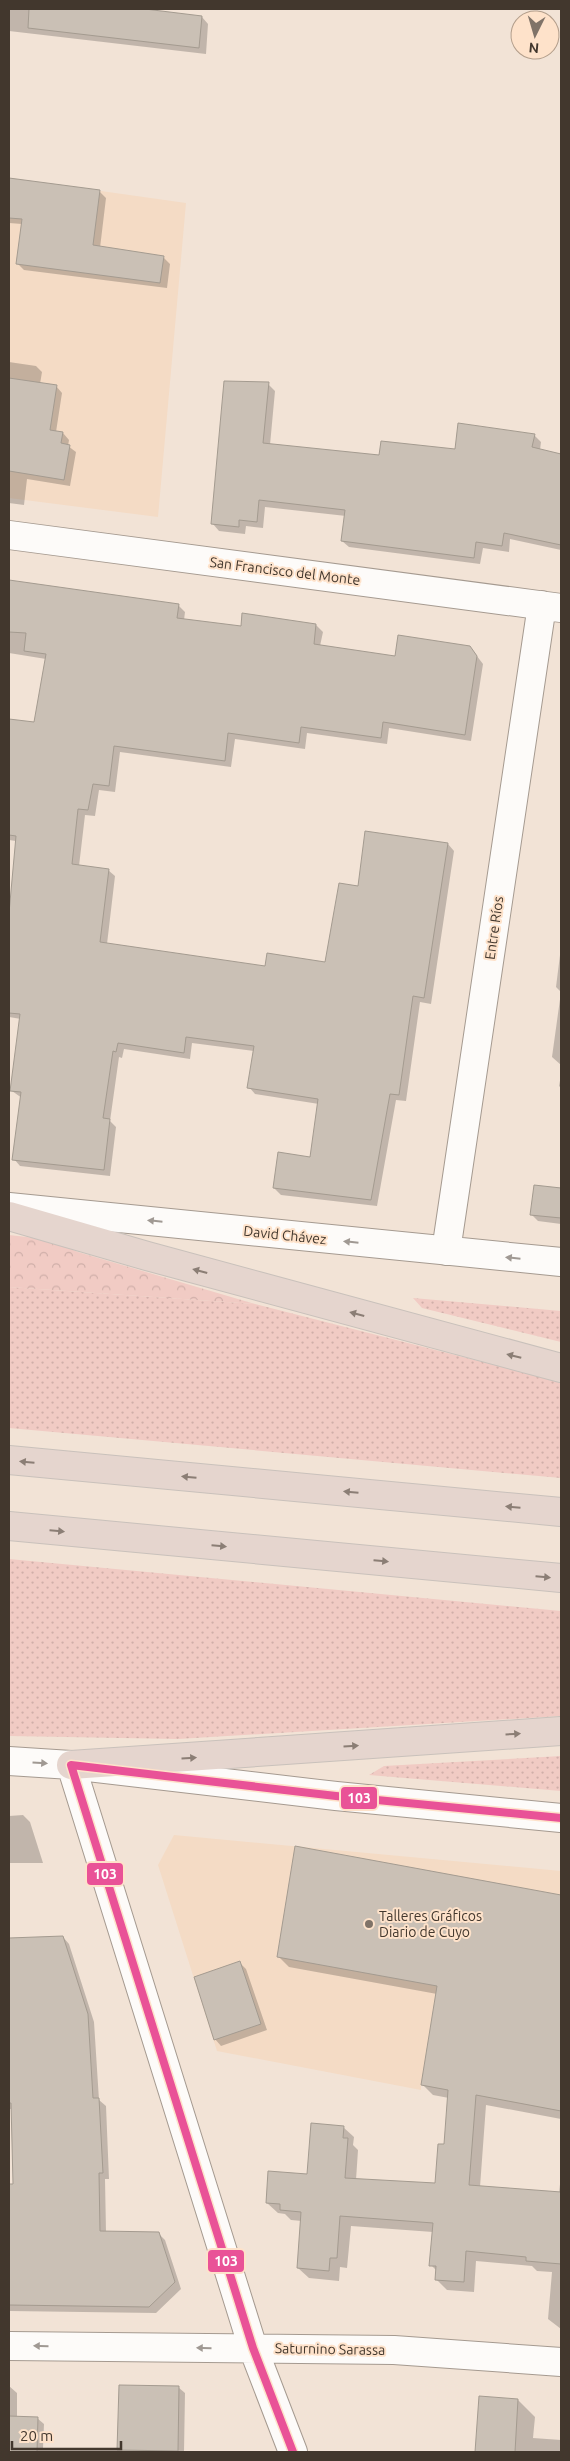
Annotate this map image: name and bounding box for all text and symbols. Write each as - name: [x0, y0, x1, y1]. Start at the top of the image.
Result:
- north arrow: [510, 10, 560, 60]
- text: N: [528, 40, 540, 56]
- street label: San Francisco del Monte: [209, 554, 361, 588]
- street label: Entre Ríos: [482, 895, 506, 961]
- one-way arrow: [146, 1217, 162, 1225]
- street label: David Chávez: [243, 1223, 327, 1247]
- one-way arrow: [343, 1237, 359, 1245]
- one-way arrow: [504, 1254, 520, 1262]
- one-way arrow: [193, 1267, 208, 1275]
- one-way arrow: [349, 1309, 364, 1317]
- one-way arrow: [507, 1352, 522, 1360]
- one-way arrow: [19, 1458, 35, 1466]
- one-way arrow: [181, 1473, 197, 1481]
- one-way arrow: [343, 1488, 359, 1496]
- one-way arrow: [504, 1503, 520, 1511]
- one-way arrow: [50, 1527, 66, 1535]
- one-way arrow: [211, 1542, 227, 1550]
- one-way arrow: [373, 1557, 389, 1565]
- one-way arrow: [535, 1573, 551, 1581]
- one-way arrow: [506, 1730, 522, 1738]
- one-way arrow: [344, 1742, 360, 1750]
- one-way arrow: [182, 1754, 198, 1762]
- one-way arrow: [32, 1760, 48, 1768]
- line badge: 103: [340, 1786, 378, 1810]
- text: 103: [347, 1790, 371, 1806]
- line badge: 103: [86, 1862, 124, 1886]
- text: 103: [93, 1866, 117, 1882]
- place label: Talleres Gráficos Diario de Cuyo: [379, 1908, 482, 1940]
- marker: Talleres Gráficos Diario de Cuyo: [363, 1918, 375, 1930]
- line badge: 103: [207, 2249, 245, 2273]
- text: 103: [214, 2253, 238, 2269]
- street label: Saturnino Sarassa: [275, 2340, 385, 2358]
- one-way arrow: [33, 2342, 49, 2350]
- one-way arrow: [196, 2344, 212, 2352]
- scale bar: [12, 2418, 121, 2450]
- text: 20 m: [20, 2427, 53, 2444]

